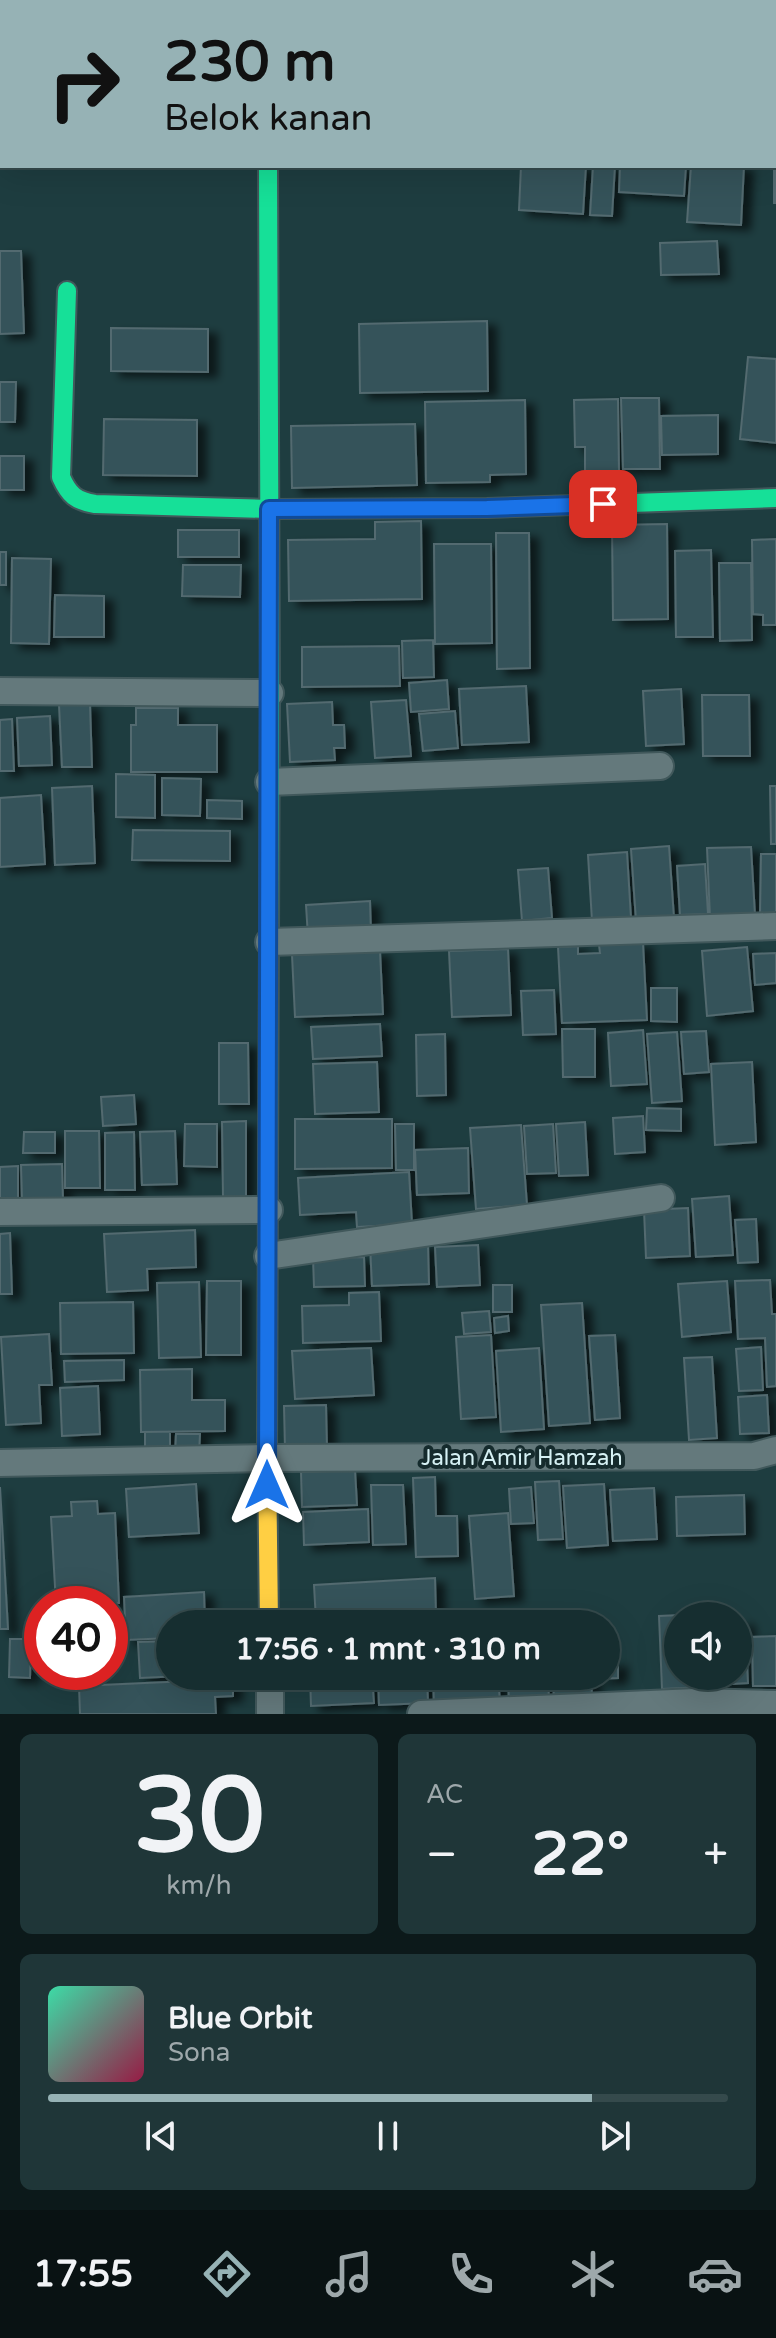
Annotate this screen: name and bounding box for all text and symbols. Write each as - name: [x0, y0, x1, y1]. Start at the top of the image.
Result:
- text: 230 m: [164, 29, 335, 96]
- icon: right: [32, 32, 136, 136]
- text: Belok kanan: [164, 97, 373, 140]
- pin: [569, 470, 637, 538]
- icon: arrive: [581, 482, 625, 526]
- position arrow: [225, 1443, 309, 1527]
- street label: Jalan Amir Hamzah: [421, 1445, 623, 1471]
- speed limit sign: 40: [24, 1586, 128, 1690]
- map controls: [664, 1602, 752, 1690]
- button: sound: [664, 1602, 752, 1690]
- text: 17:56 · 1 mnt · 310 m: [235, 1631, 541, 1668]
- text: 30: [134, 1755, 264, 1880]
- text: AC: [426, 1779, 463, 1810]
- text: 22°: [531, 1819, 629, 1891]
- text: −: [426, 1829, 457, 1882]
- text: +: [703, 1829, 728, 1882]
- text: km/h: [166, 1870, 232, 1901]
- text: Blue Orbit: [168, 2000, 313, 2037]
- text: Sona: [168, 2037, 230, 2068]
- icon: previous: [139, 2114, 183, 2158]
- icon: pause: [366, 2114, 410, 2158]
- icon: next: [593, 2114, 637, 2158]
- icon: directions: [199, 2246, 255, 2302]
- icon: music: [321, 2246, 377, 2302]
- icon: phone: [443, 2246, 499, 2302]
- icon: climate: [565, 2246, 621, 2302]
- icon: car: [687, 2246, 743, 2302]
- text: 17:55: [33, 2253, 133, 2296]

